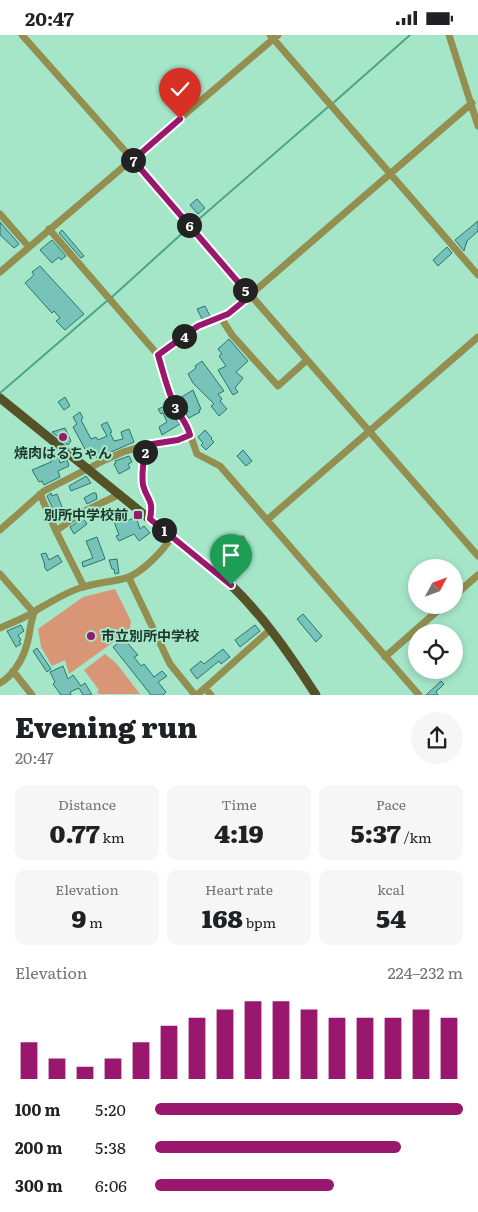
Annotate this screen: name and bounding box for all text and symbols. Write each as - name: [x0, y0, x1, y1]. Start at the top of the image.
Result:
- text: 20:47: [25, 4, 74, 32]
- pin: [159, 68, 201, 119]
- icon: check: [166, 75, 194, 103]
- pin: 7: [120, 147, 146, 173]
- text: 7: [130, 150, 137, 170]
- pin: 6: [176, 213, 202, 237]
- text: 6: [185, 215, 194, 235]
- pin: 5: [232, 277, 258, 303]
- text: 5: [242, 280, 249, 300]
- pin: 4: [172, 323, 196, 349]
- text: 4: [180, 326, 189, 346]
- pin: 3: [162, 395, 188, 419]
- text: 3: [172, 397, 179, 417]
- marker: 焼肉はるちゃん: [57, 431, 69, 443]
- pin: 2: [132, 439, 158, 465]
- place label: 焼肉はるちゃん: [14, 442, 112, 462]
- text: 2: [142, 442, 149, 462]
- place label: 別所中学校前: [44, 504, 128, 524]
- marker: 別所中学校前: [132, 509, 144, 521]
- pin: 1: [152, 517, 176, 543]
- text: 1: [162, 520, 167, 540]
- pin: [210, 534, 252, 585]
- icon: arrive: [217, 541, 245, 569]
- north arrow: [408, 559, 462, 614]
- map controls: [408, 559, 463, 679]
- button: locate: [408, 624, 463, 679]
- place label: 市立別所中学校: [101, 625, 199, 645]
- marker: 市立別所中学校: [85, 630, 97, 642]
- text: Evening run: [15, 705, 197, 747]
- button: share: [411, 712, 463, 764]
- text: 20:47: [15, 745, 54, 769]
- text: Distance: [58, 794, 116, 814]
- text: Time: [221, 794, 257, 814]
- text: Pace: [376, 794, 406, 814]
- text: 0.77: [49, 814, 100, 851]
- text: 4:19: [214, 814, 264, 851]
- text: 5:37: [351, 814, 401, 851]
- text: km: [100, 827, 125, 847]
- text: /km: [401, 827, 431, 847]
- text: Elevation: [55, 879, 119, 899]
- text: Heart rate: [205, 879, 273, 899]
- text: kcal: [377, 879, 405, 899]
- text: 9: [71, 899, 86, 936]
- text: 168: [202, 899, 243, 936]
- text: 54: [376, 899, 406, 936]
- text: m: [86, 912, 103, 932]
- text: bpm: [243, 912, 276, 932]
- text: Elevation: [15, 960, 87, 984]
- text: 224–232 m: [387, 960, 463, 984]
- text: 100 m: [15, 1097, 61, 1121]
- text: 5:20: [95, 1097, 126, 1121]
- text: 200 m: [15, 1135, 62, 1159]
- text: 5:38: [95, 1135, 126, 1159]
- text: 300 m: [15, 1173, 63, 1197]
- text: 6:06: [95, 1173, 127, 1197]

